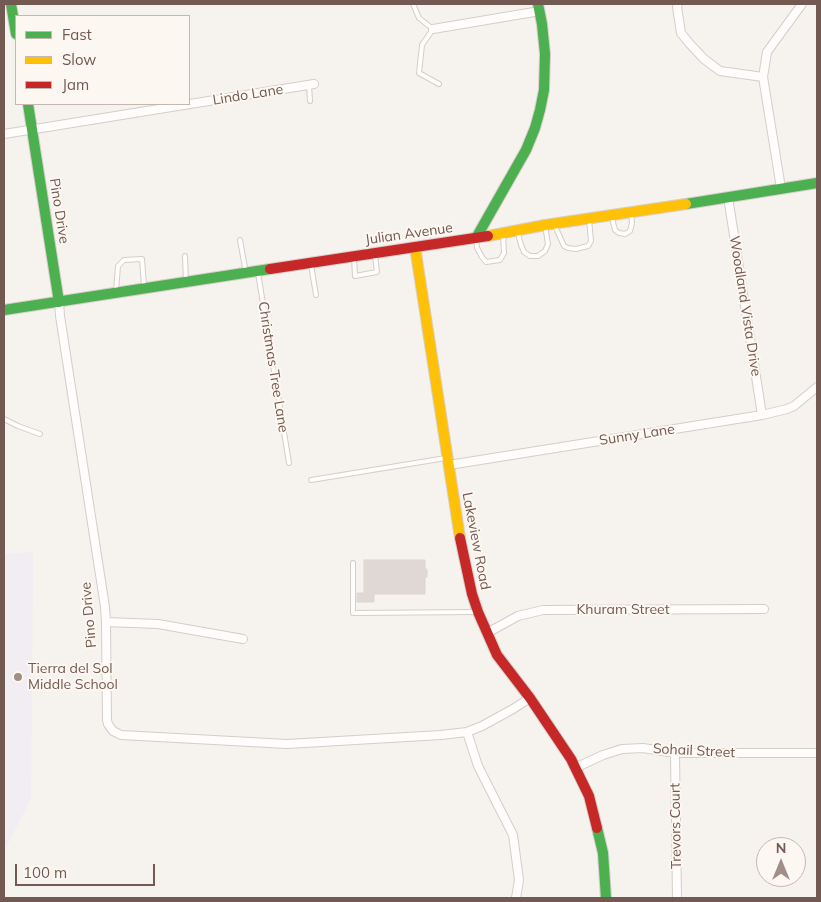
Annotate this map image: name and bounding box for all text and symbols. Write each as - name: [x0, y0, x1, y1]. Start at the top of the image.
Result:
- legend: [15, 15, 190, 105]
- text: Fast: [62, 25, 92, 44]
- text: Slow: [62, 50, 96, 69]
- text: Jam: [62, 75, 89, 94]
- street label: Lindo Lane: [212, 81, 284, 109]
- street label: Pino Drive: [46, 177, 72, 245]
- street label: Julian Avenue: [364, 220, 454, 248]
- street label: Woodland Vista Drive: [726, 235, 764, 377]
- street label: Christmas Tree Lane: [254, 300, 292, 434]
- street label: Sunny Lane: [598, 421, 676, 449]
- street label: Lakeview Road: [458, 491, 494, 591]
- street label: Pino Drive: [78, 581, 100, 649]
- street label: Khuram Street: [576, 602, 670, 618]
- place label: Tierra del Sol Middle School: [28, 661, 118, 694]
- marker: Tierra del Sol Middle School: [12, 671, 24, 683]
- street label: Sohail Street: [652, 740, 736, 762]
- street label: Trevors Court: [667, 783, 685, 869]
- north arrow: [756, 837, 806, 887]
- text: N: [776, 839, 786, 857]
- scale bar: [18, 854, 158, 886]
- text: 100 m: [23, 863, 67, 882]

